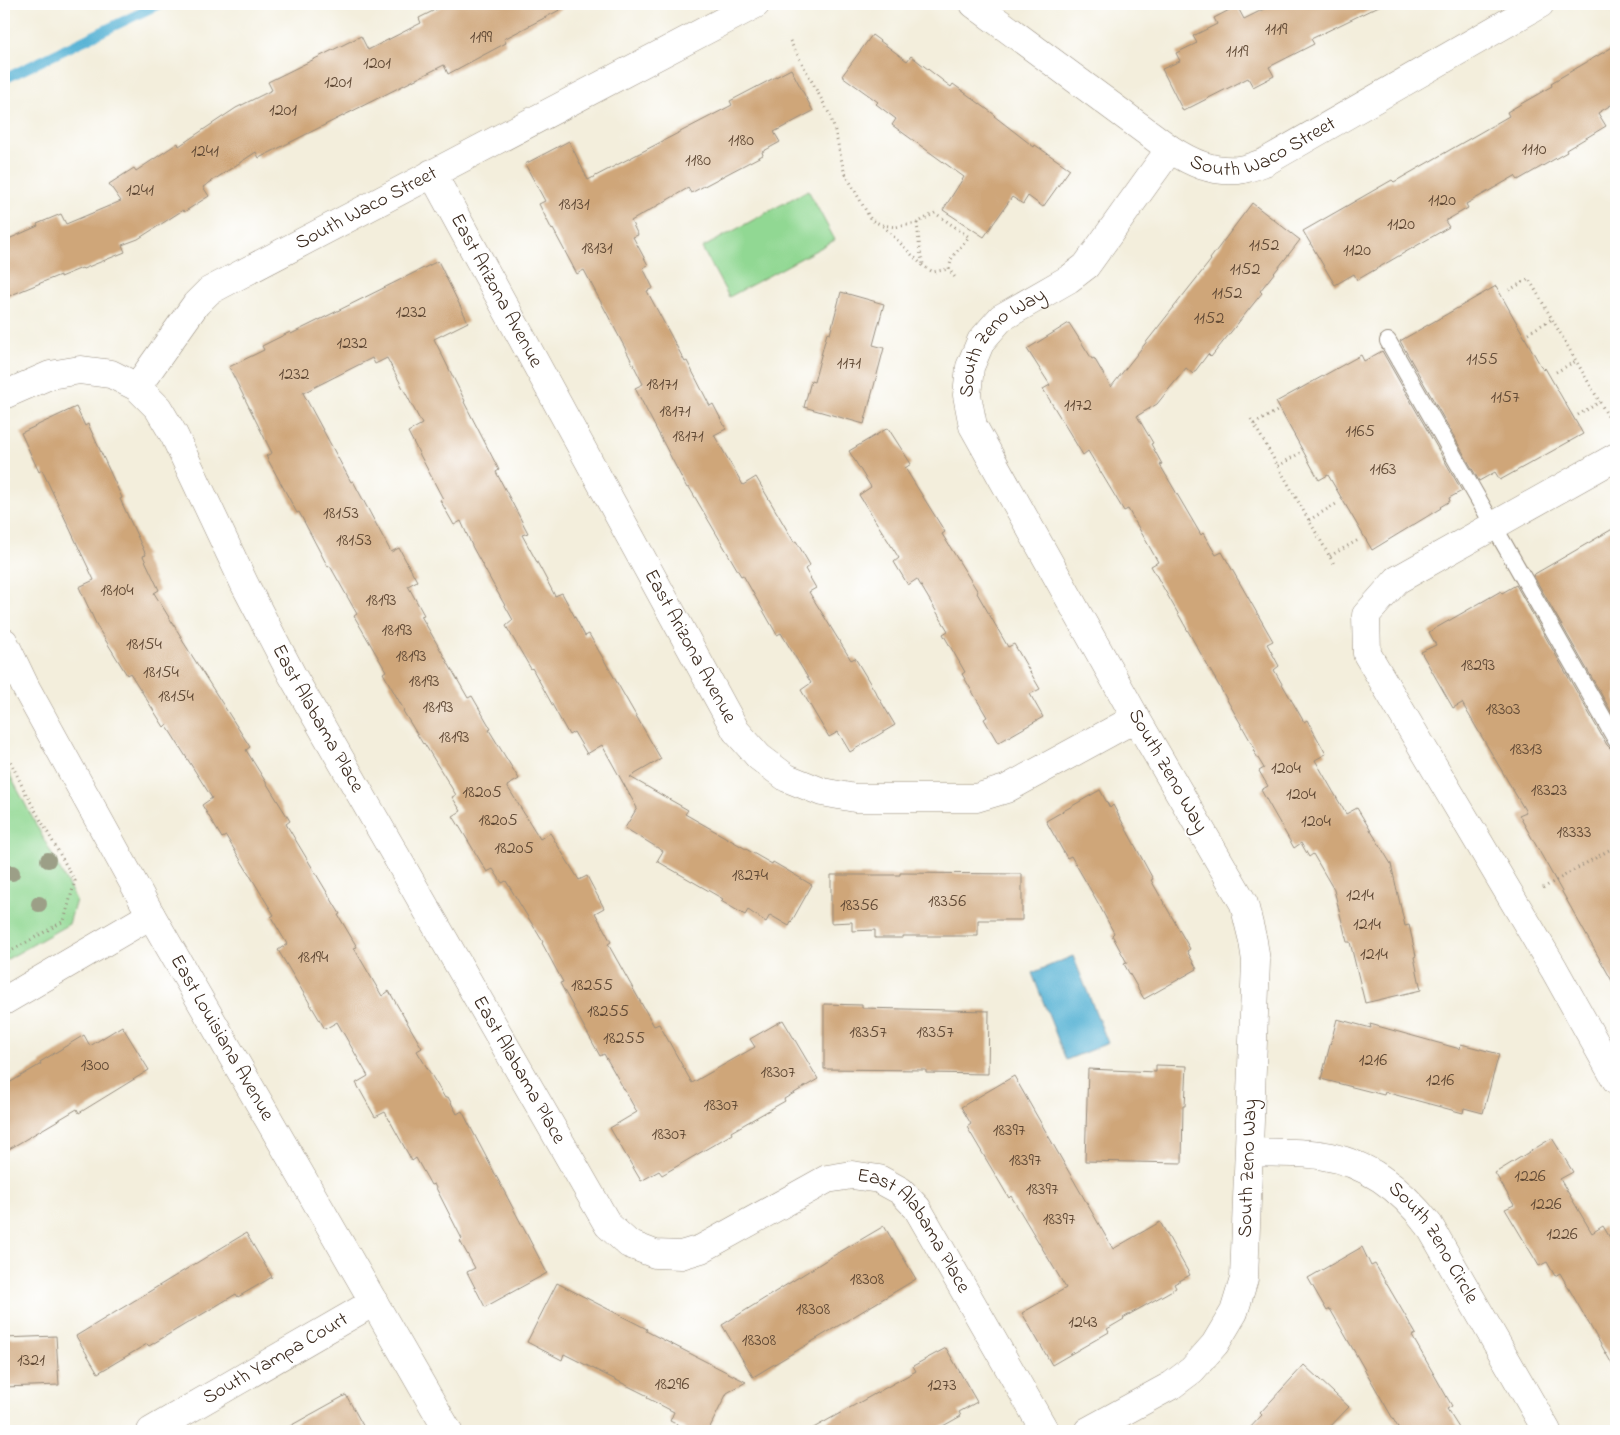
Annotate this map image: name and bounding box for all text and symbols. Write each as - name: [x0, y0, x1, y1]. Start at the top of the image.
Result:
- house number: 1119: [1265, 17, 1288, 43]
- house number: 1199: [470, 25, 493, 51]
- house number: 1119: [1226, 39, 1249, 65]
- house number: 1201: [363, 51, 391, 77]
- house number: 1201: [324, 70, 352, 96]
- house number: 1201: [269, 98, 297, 124]
- street label: South Waco Street: [1185, 110, 1342, 185]
- house number: 1180: [728, 128, 754, 154]
- house number: 1110: [1522, 137, 1547, 163]
- house number: 1241: [191, 139, 219, 165]
- house number: 1180: [685, 148, 711, 174]
- street label: South Waco Street: [290, 159, 443, 258]
- house number: 1241: [126, 178, 154, 204]
- house number: 1120: [1428, 188, 1456, 214]
- house number: 18131: [558, 192, 590, 218]
- street label: East Arizona Avenue: [442, 209, 550, 373]
- house number: 1120: [1387, 212, 1415, 238]
- house number: 1152: [1249, 233, 1279, 259]
- house number: 18131: [581, 236, 613, 262]
- house number: 1120: [1343, 238, 1371, 264]
- house number: 1152: [1230, 257, 1260, 283]
- street label: South Zeno Way: [952, 281, 1051, 399]
- house number: 1152: [1212, 281, 1242, 307]
- house number: 1232: [395, 300, 427, 326]
- house number: 1152: [1194, 306, 1224, 332]
- house number: 1232: [336, 331, 368, 357]
- house number: 1155: [1466, 347, 1498, 373]
- house number: 1171: [837, 351, 862, 377]
- house number: 1232: [278, 362, 310, 388]
- house number: 18171: [646, 372, 678, 398]
- house number: 1157: [1490, 385, 1520, 411]
- house number: 1172: [1064, 393, 1092, 419]
- house number: 18171: [659, 399, 691, 425]
- house number: 1165: [1345, 419, 1375, 445]
- house number: 18171: [672, 424, 704, 450]
- house number: 1163: [1370, 457, 1396, 483]
- house number: 18153: [323, 501, 359, 527]
- house number: 18153: [336, 528, 372, 554]
- street label: East Arizona Avenue: [636, 564, 744, 729]
- house number: 18104: [100, 578, 134, 604]
- house number: 18193: [365, 588, 397, 614]
- house number: 18193: [381, 618, 413, 644]
- house number: 18154: [126, 632, 163, 658]
- street label: East Alabama Place: [264, 639, 371, 798]
- house number: 18193: [395, 644, 427, 670]
- house number: 18293: [1461, 653, 1495, 679]
- house number: 18154: [143, 660, 180, 686]
- house number: 18193: [408, 669, 440, 695]
- house number: 18154: [158, 684, 195, 710]
- house number: 18193: [422, 695, 454, 721]
- house number: 18303: [1485, 697, 1521, 723]
- street label: South Zeno Way: [1120, 704, 1214, 838]
- house number: 18193: [438, 725, 470, 751]
- house number: 18313: [1509, 737, 1543, 763]
- house number: 1204: [1271, 756, 1302, 782]
- house number: 18323: [1531, 778, 1567, 804]
- house number: 18205: [462, 780, 502, 806]
- house number: 1204: [1286, 782, 1317, 808]
- house number: 18205: [478, 808, 518, 834]
- house number: 1204: [1301, 809, 1332, 835]
- house number: 18333: [1557, 820, 1591, 846]
- house number: 18205: [494, 836, 534, 862]
- house number: 18274: [732, 863, 769, 889]
- house number: 1214: [1346, 883, 1374, 909]
- house number: 18356: [928, 889, 966, 915]
- house number: 18356: [840, 893, 878, 919]
- house number: 1214: [1353, 912, 1381, 938]
- house number: 1214: [1360, 942, 1388, 968]
- house number: 18194: [297, 945, 329, 971]
- street label: East Louisiana Avenue: [162, 949, 281, 1127]
- house number: 18255: [571, 973, 613, 999]
- street label: East Alabama Place: [465, 991, 573, 1149]
- house number: 18255: [587, 999, 629, 1025]
- house number: 18357: [849, 1020, 887, 1046]
- house number: 18357: [916, 1020, 954, 1046]
- house number: 18255: [603, 1026, 645, 1052]
- house number: 1216: [1359, 1048, 1387, 1074]
- house number: 1300: [81, 1053, 110, 1079]
- house number: 18307: [760, 1060, 796, 1086]
- house number: 1216: [1426, 1068, 1454, 1094]
- house number: 18307: [703, 1093, 739, 1119]
- street label: South Zeno Way: [1231, 1098, 1265, 1238]
- house number: 18397: [993, 1118, 1026, 1144]
- house number: 18307: [651, 1122, 687, 1148]
- house number: 18397: [1009, 1148, 1042, 1174]
- street label: East Alabama Place: [855, 1161, 978, 1299]
- house number: 1226: [1514, 1164, 1546, 1190]
- street label: South Zeno Circle: [1382, 1175, 1486, 1309]
- house number: 18397: [1026, 1177, 1059, 1203]
- house number: 1226: [1530, 1192, 1562, 1218]
- house number: 18397: [1043, 1207, 1076, 1233]
- house number: 1226: [1546, 1222, 1578, 1248]
- house number: 18308: [850, 1267, 884, 1293]
- house number: 18308: [796, 1297, 830, 1323]
- street label: South Yampa Court: [197, 1305, 354, 1412]
- house number: 1243: [1068, 1310, 1098, 1336]
- house number: 18308: [742, 1328, 776, 1354]
- house number: 1321: [17, 1348, 45, 1374]
- house number: 18296: [655, 1372, 689, 1398]
- house number: 1273: [927, 1373, 957, 1399]

